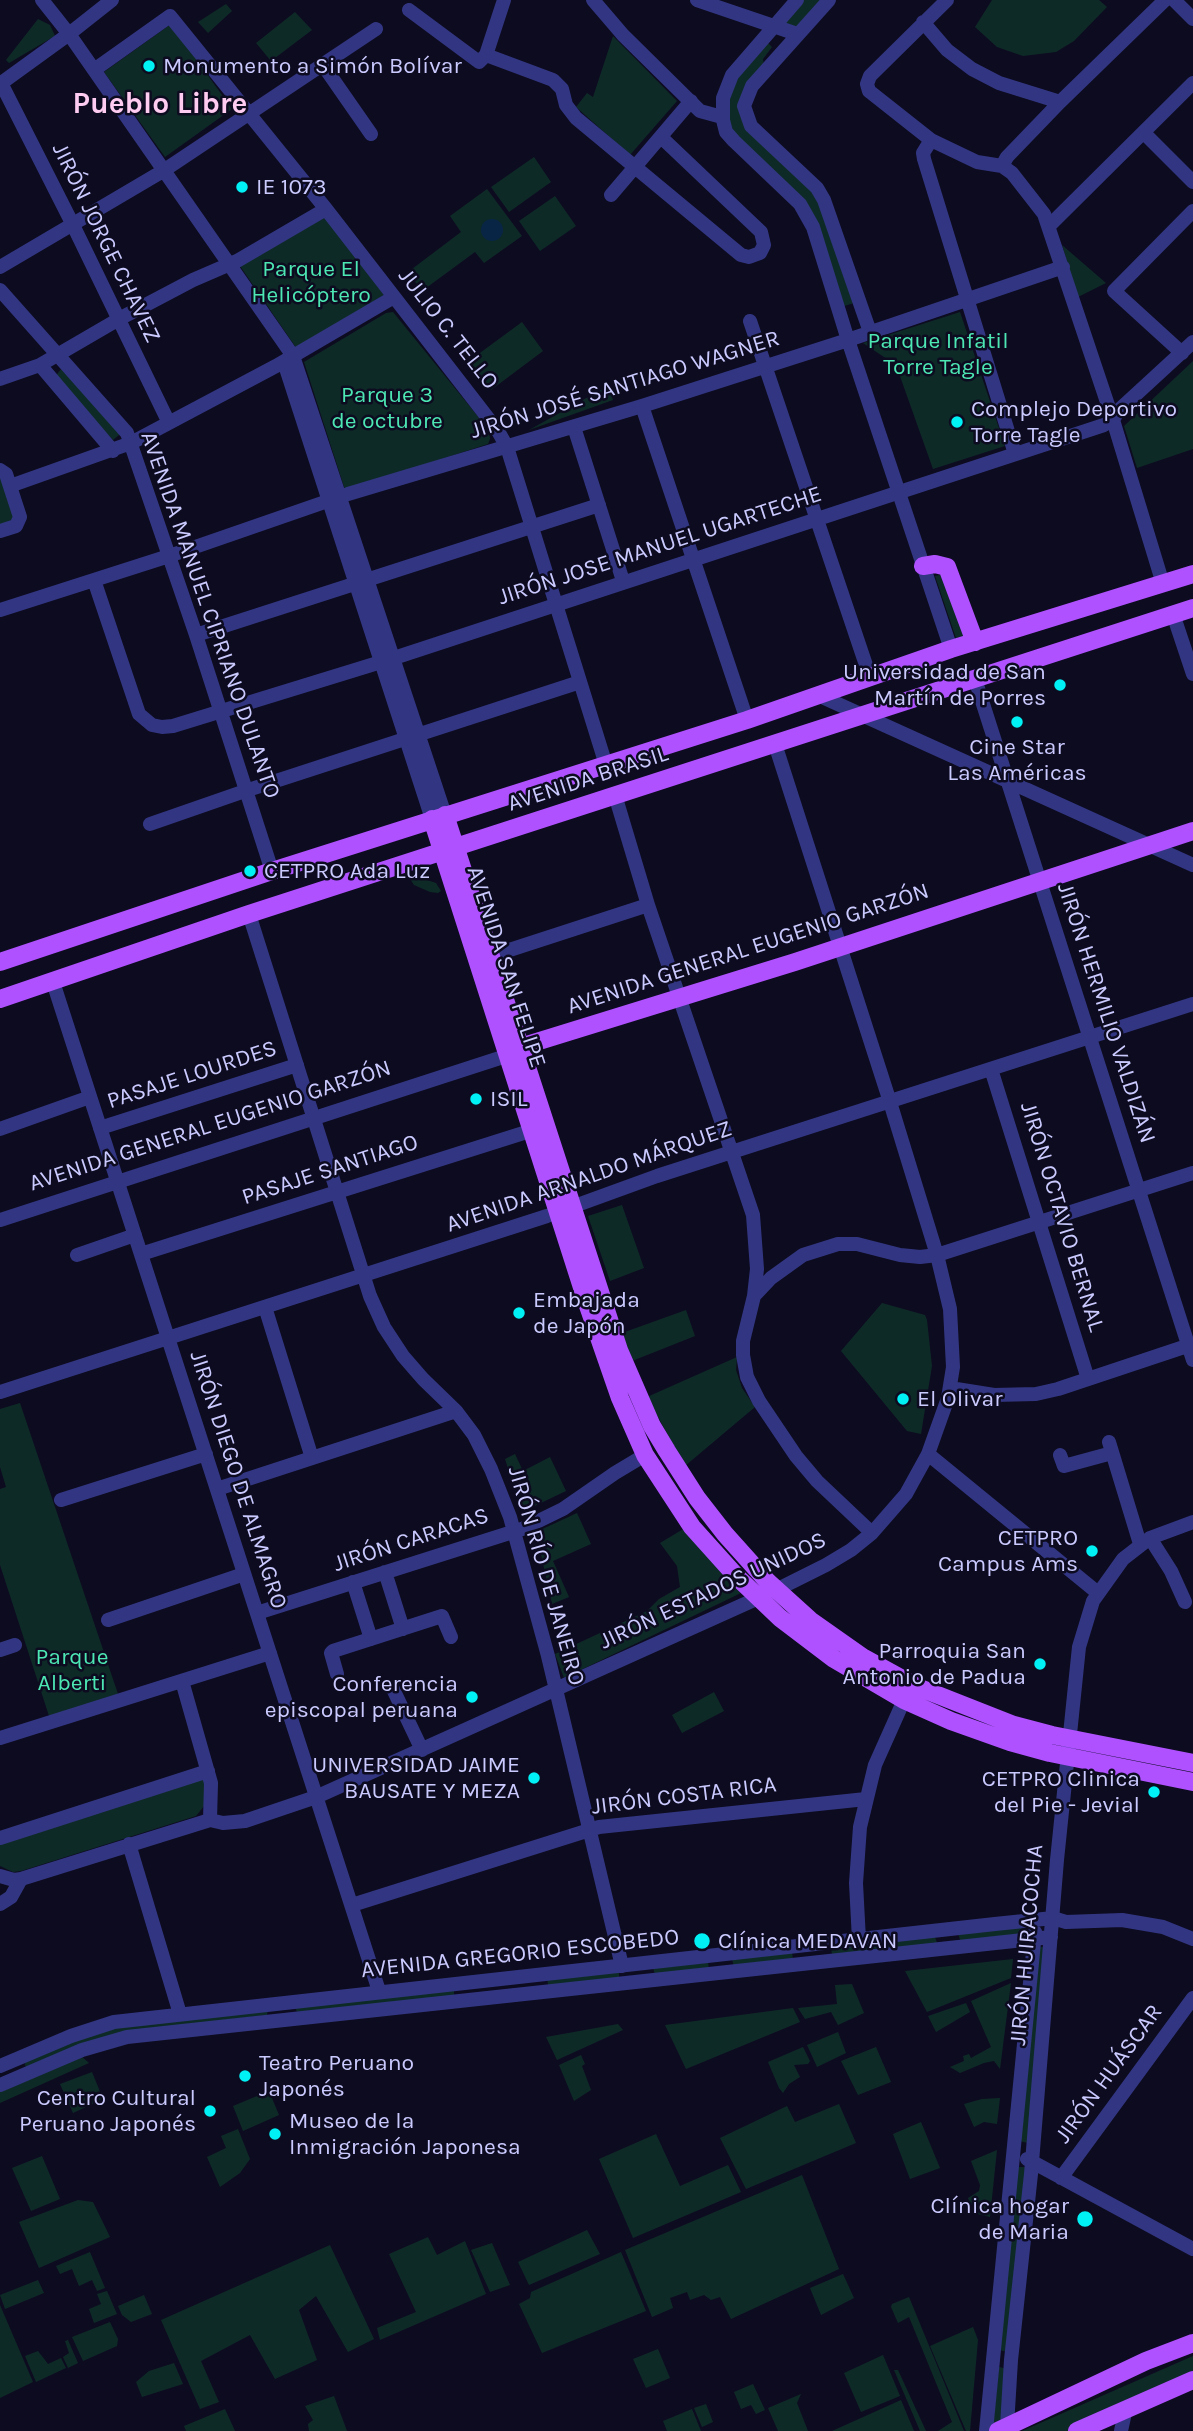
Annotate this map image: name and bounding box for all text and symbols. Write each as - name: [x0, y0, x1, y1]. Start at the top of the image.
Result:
- place label: Monumento a Simón Bolívar: [163, 52, 462, 80]
- marker: Monumento a Simón Bolívar: [141, 58, 157, 74]
- district label: Pueblo Libre: [72, 86, 248, 122]
- street label: JIRÓN JORGE CHAVEZ: [46, 139, 166, 347]
- place label: IE 1073: [256, 173, 326, 201]
- marker: IE 1073: [234, 179, 250, 195]
- park label: Parque El Helicóptero: [251, 255, 371, 309]
- street label: JULIO C. TELLO: [392, 263, 504, 395]
- street label: JIRÓN JOSÉ SANTIAGO WAGNER: [467, 325, 783, 445]
- park label: Parque Infatil Torre Tagle: [867, 327, 1009, 381]
- park label: Parque 3 de octubre: [331, 381, 443, 435]
- place label: Complejo Deportivo Torre Tagle: [971, 395, 1177, 449]
- marker: Complejo Deportivo Torre Tagle: [949, 414, 965, 430]
- street label: AVENIDA MANUEL CIPRIANO DULANTO: [134, 428, 286, 802]
- street label: JIRÓN JOSE MANUEL UGARTECHE: [495, 481, 825, 611]
- place label: Universidad de San Martín de Porres: [843, 658, 1046, 712]
- marker: Universidad de San Martín de Porres: [1052, 677, 1068, 693]
- marker: Cine Star Las Américas: [1009, 714, 1025, 730]
- place label: Cine Star Las Américas: [947, 733, 1087, 787]
- street label: AVENIDA BRASIL: [504, 740, 672, 818]
- place label: CETPRO Ada Luz: [264, 857, 430, 885]
- marker: CETPRO Ada Luz: [242, 863, 258, 879]
- street label: AVENIDA SAN FELIPE: [460, 863, 552, 1071]
- street label: AVENIDA GENERAL EUGENIO GARZÓN: [564, 877, 932, 1021]
- street label: JIRÓN HERMILIO VALDIZÁN: [1051, 879, 1161, 1147]
- street label: PASAJE LOURDES: [104, 1035, 280, 1115]
- street label: AVENIDA GENERAL EUGENIO GARZÓN: [26, 1054, 394, 1198]
- place label: ISIL: [490, 1085, 528, 1113]
- marker: ISIL: [468, 1091, 484, 1107]
- street label: JIRÓN OCTAVIO BERNAL: [1014, 1099, 1110, 1335]
- street label: AVENIDA ARNALDO MÁRQUEZ: [443, 1115, 735, 1239]
- street label: PASAJE SANTIAGO: [238, 1129, 422, 1211]
- place label: Embajada de Japón: [533, 1286, 640, 1340]
- marker: Embajada de Japón: [511, 1305, 527, 1321]
- street label: JIRÓN DIEGO DE ALMAGRO: [183, 1348, 293, 1612]
- place label: El Olivar: [917, 1385, 1003, 1413]
- marker: El Olivar: [895, 1391, 911, 1407]
- street label: JIRÓN RÍO DE JANEIRO: [501, 1463, 591, 1689]
- street label: JIRÓN CARACAS: [330, 1502, 492, 1578]
- place label: CETPRO Campus Ams: [938, 1524, 1078, 1578]
- street label: JIRÓN ESTADOS UNIDOS: [595, 1526, 831, 1656]
- marker: CETPRO Campus Ams: [1084, 1543, 1100, 1559]
- place label: Parroquia San Antonio de Padua: [842, 1637, 1026, 1691]
- park label: Parque Alberti: [36, 1643, 108, 1697]
- marker: Parroquia San Antonio de Padua: [1032, 1656, 1048, 1672]
- place label: Conferencia episcopal peruana: [265, 1670, 458, 1724]
- marker: Conferencia episcopal peruana: [464, 1689, 480, 1705]
- place label: UNIVERSIDAD JAIME BAUSATE Y MEZA: [312, 1751, 520, 1805]
- place label: CETPRO Clinica del Pie - Jevial: [982, 1765, 1140, 1819]
- marker: UNIVERSIDAD JAIME BAUSATE Y MEZA: [526, 1770, 542, 1786]
- street label: JIRÓN COSTA RICA: [590, 1771, 778, 1821]
- marker: CETPRO Clinica del Pie - Jevial: [1146, 1784, 1162, 1800]
- street label: JIRÓN HUIRACOCHA: [1004, 1843, 1050, 2047]
- street label: AVENIDA GREGORIO ESCOBEDO: [360, 1924, 680, 1984]
- place label: Clínica MEDAVAN: [718, 1927, 897, 1955]
- marker: Clínica MEDAVAN: [692, 1931, 712, 1951]
- street label: JIRÓN HUÁSCAR: [1049, 1999, 1169, 2149]
- place label: Teatro Peruano Japonés: [259, 2049, 414, 2103]
- marker: Teatro Peruano Japonés: [237, 2068, 253, 2084]
- place label: Centro Cultural Peruano Japonés: [19, 2084, 196, 2138]
- marker: Centro Cultural Peruano Japonés: [202, 2103, 218, 2119]
- place label: Museo de la Inmigración Japonesa: [289, 2107, 521, 2161]
- marker: Museo de la Inmigración Japonesa: [267, 2126, 283, 2142]
- place label: Clínica hogar de Maria: [930, 2192, 1069, 2246]
- marker: Clínica hogar de Maria: [1075, 2209, 1095, 2229]

